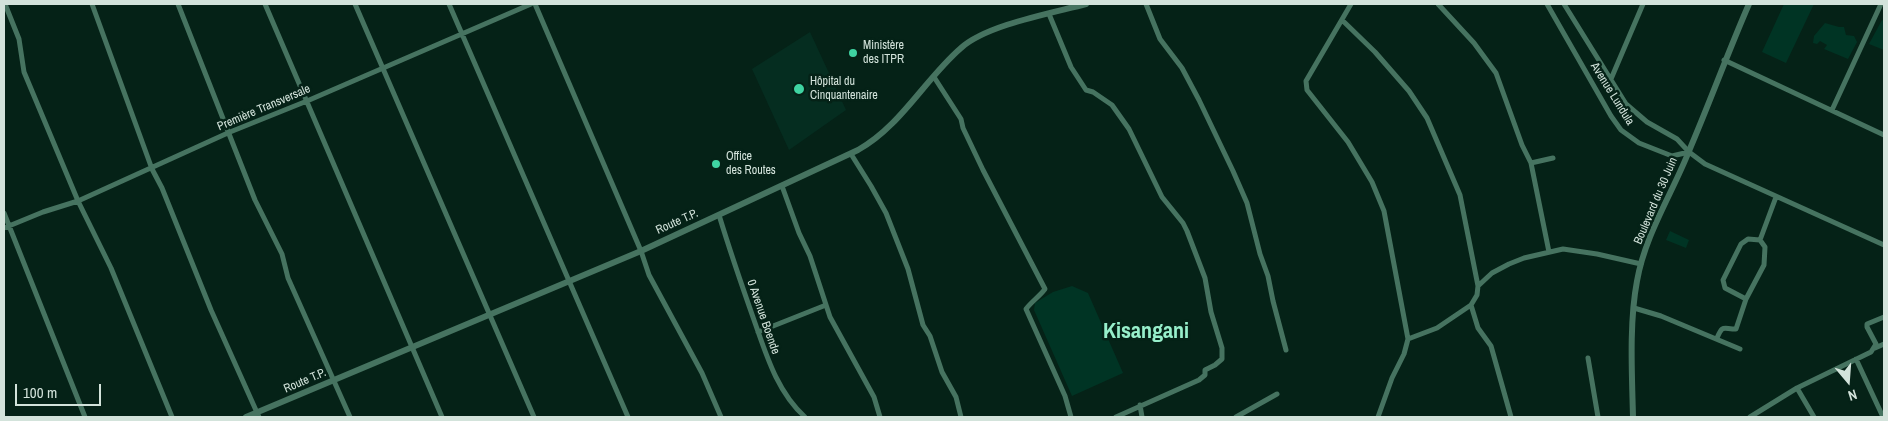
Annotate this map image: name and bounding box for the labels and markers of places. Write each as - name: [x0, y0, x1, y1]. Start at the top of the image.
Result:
- place label: Ministère des ITPR: [863, 39, 904, 67]
- marker: Ministère des ITPR: [847, 47, 859, 59]
- place label: Hôpital du Cinquantenaire: [810, 75, 878, 103]
- marker: Hôpital du Cinquantenaire: [792, 82, 806, 96]
- place label: Office des Routes: [726, 150, 776, 178]
- marker: Office des Routes: [710, 158, 722, 170]

